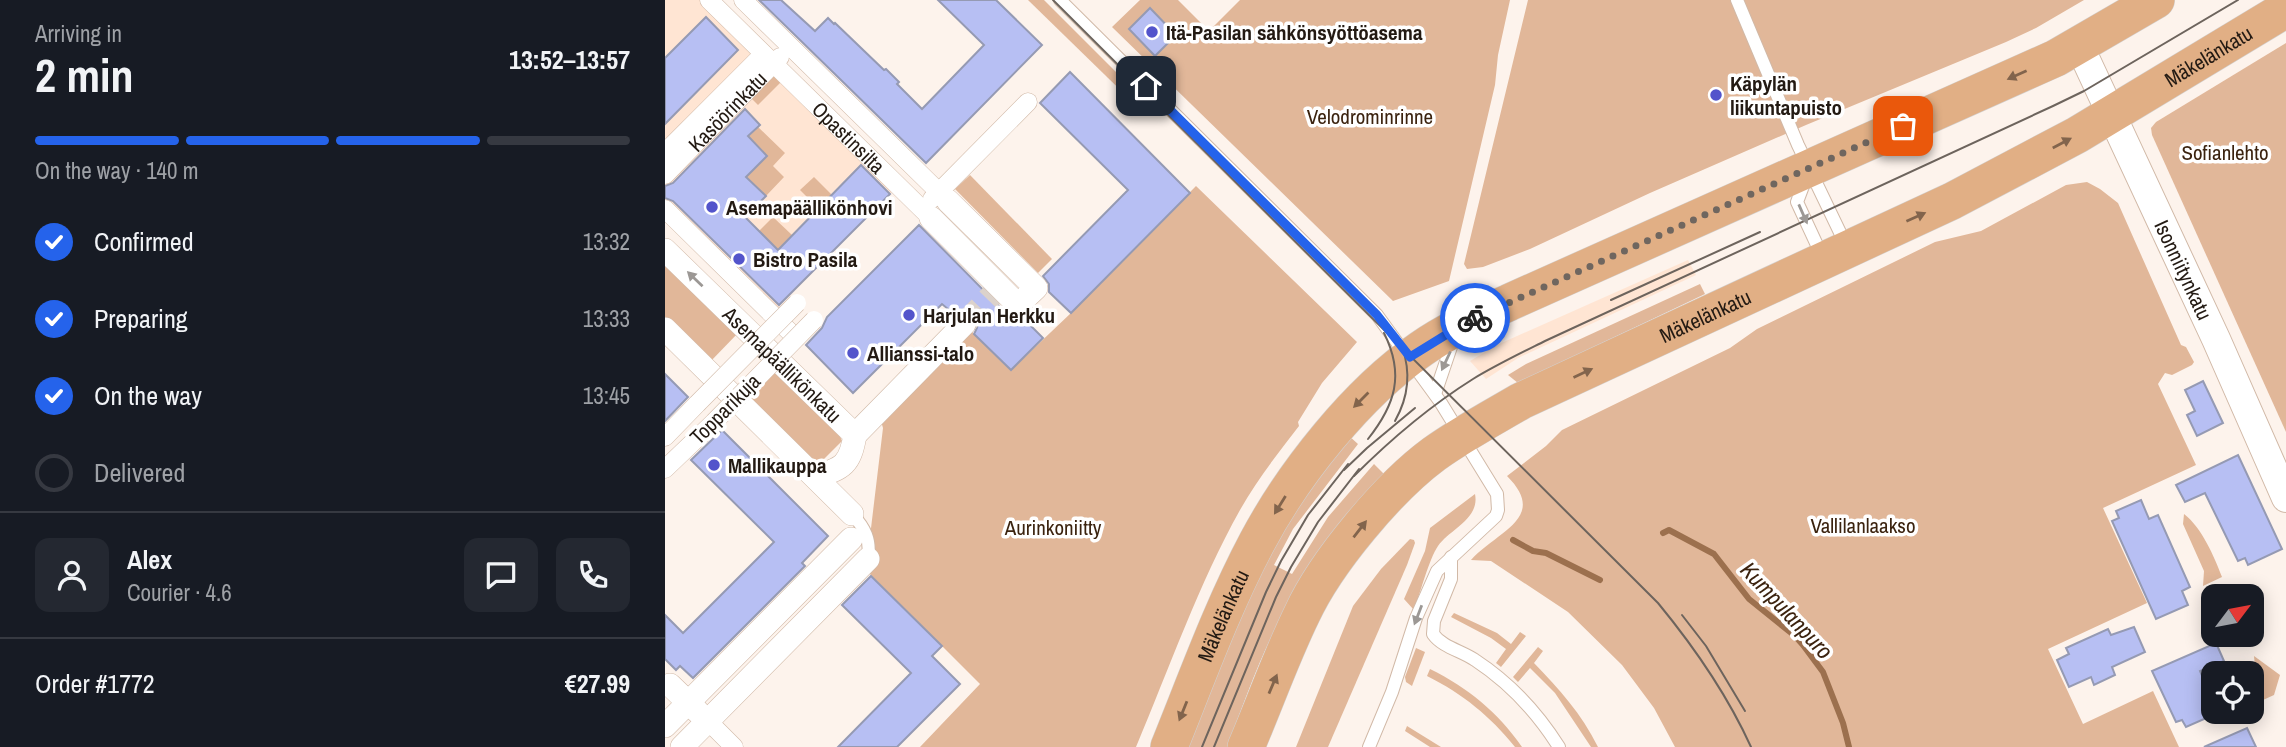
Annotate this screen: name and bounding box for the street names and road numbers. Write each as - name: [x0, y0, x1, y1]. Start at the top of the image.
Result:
- street label: Mäkelänkatu: [2159, 18, 2258, 93]
- street label: Kasöörinkatu: [681, 65, 773, 158]
- street label: Opastinsilta: [806, 95, 892, 180]
- street label: Isonniitynkatu: [2148, 215, 2220, 325]
- street label: Mäkelänkatu: [1655, 282, 1755, 349]
- street label: Asemapäällikönkatu: [716, 299, 848, 429]
- street label: Topparikuja: [683, 367, 767, 451]
- street label: Mäkelänkatu: [1190, 565, 1255, 666]

